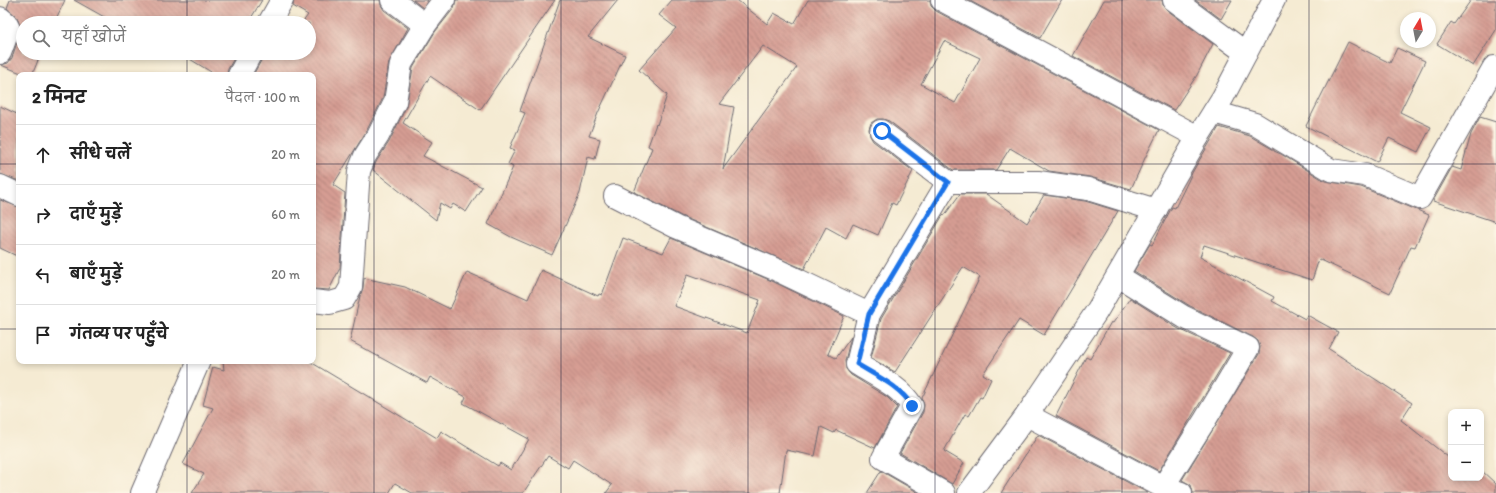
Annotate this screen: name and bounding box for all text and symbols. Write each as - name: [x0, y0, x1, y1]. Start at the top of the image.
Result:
- north arrow: [1400, 12, 1436, 48]
- search box: [16, 16, 316, 60]
- icon: search: [30, 27, 52, 49]
- text: यहाँ खोजें: [62, 28, 126, 46]
- text: 2 मिनट: [32, 87, 86, 107]
- text: पैदल · 100 m: [225, 90, 300, 105]
- route start: [873, 122, 891, 140]
- icon: ahead: [32, 144, 54, 166]
- text: सीधे चलें: [70, 145, 131, 163]
- text: 20 m: [271, 147, 300, 162]
- icon: right: [32, 204, 54, 226]
- text: दाएँ मुड़ें: [70, 205, 122, 223]
- text: 60 m: [271, 207, 300, 222]
- icon: left: [32, 264, 54, 286]
- text: बाएँ मुड़ें: [70, 265, 122, 283]
- text: 20 m: [271, 267, 300, 282]
- icon: arrive: [32, 324, 54, 346]
- text: गंतव्य पर पहुँचे: [70, 325, 168, 343]
- route end: [903, 397, 921, 415]
- map controls: [1448, 409, 1484, 481]
- button: +: [1448, 409, 1484, 445]
- button: −: [1448, 445, 1484, 481]

